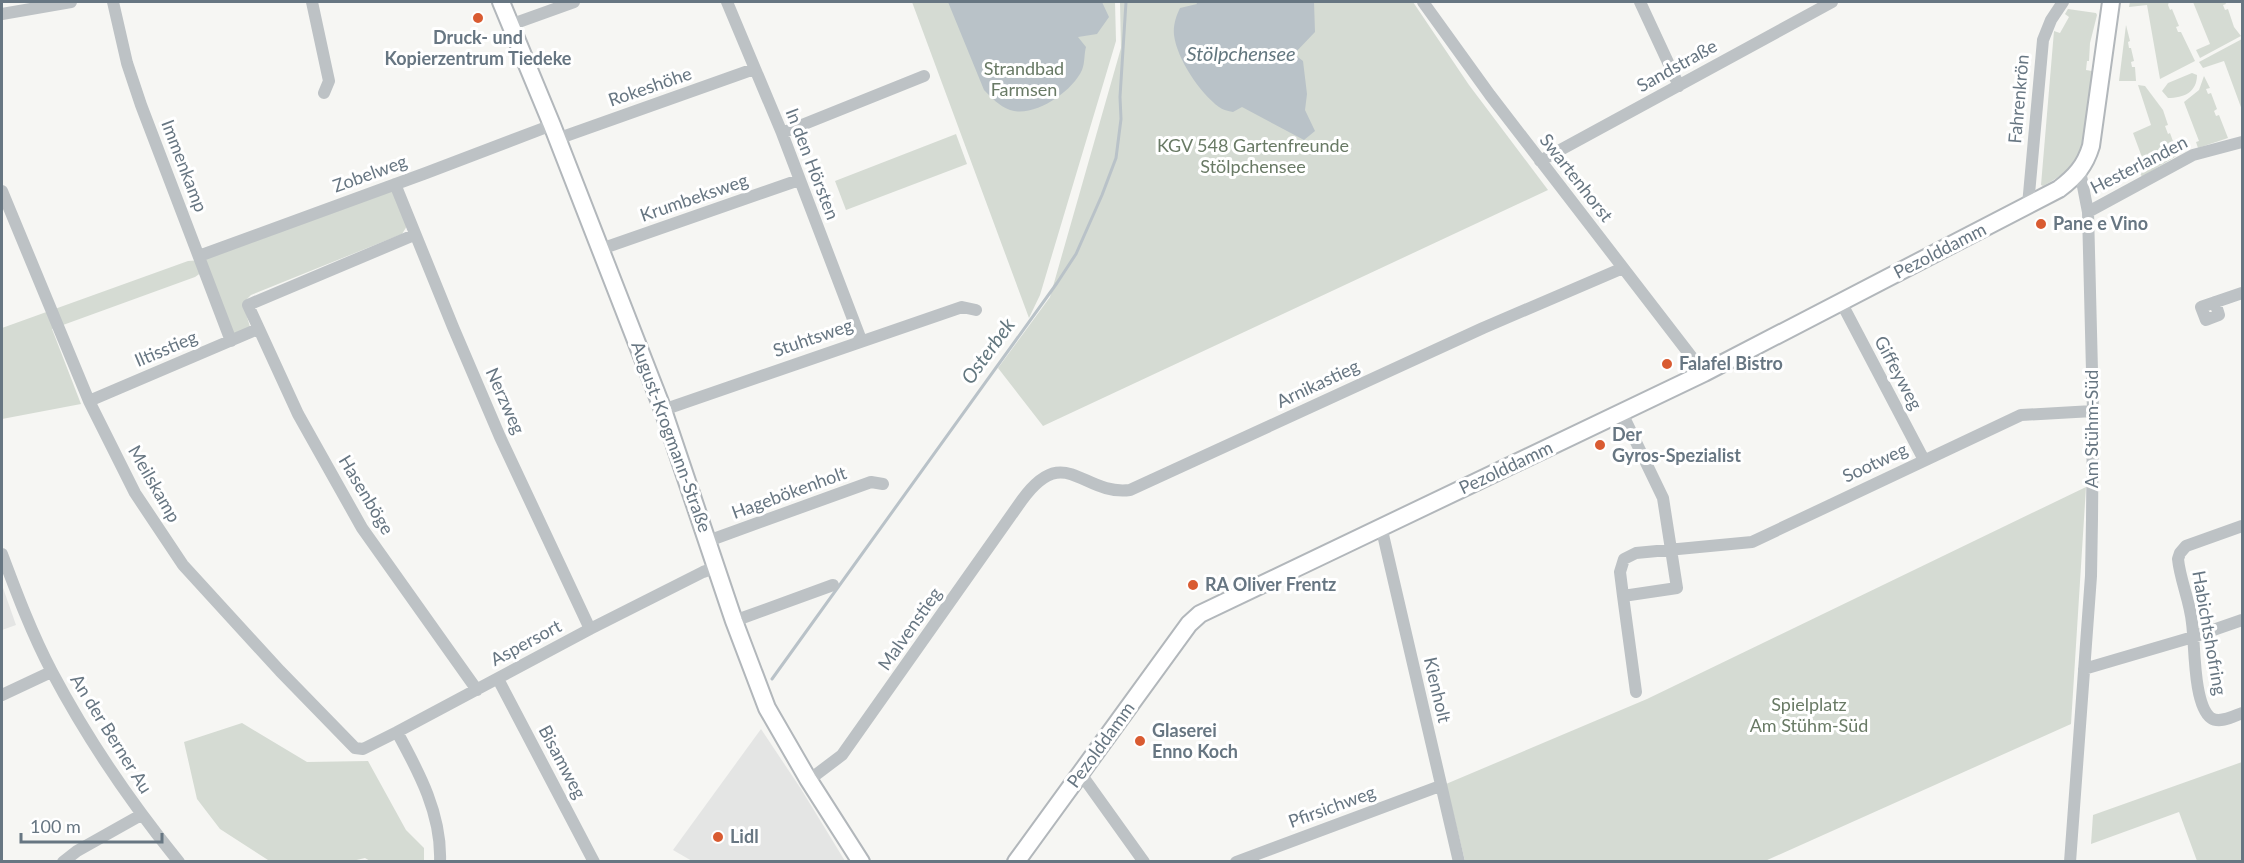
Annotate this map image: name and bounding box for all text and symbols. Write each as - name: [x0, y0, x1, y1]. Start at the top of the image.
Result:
- marker: Druck- und Kopierzentrum Tiedeke: [471, 11, 485, 25]
- place label: Druck- und Kopierzentrum Tiedeke: [385, 26, 572, 69]
- street label: Sandstraße: [1633, 34, 1720, 96]
- water label: Stölpchensee: [1186, 41, 1296, 65]
- street label: Fahrenkrön: [2003, 54, 2033, 144]
- park label: Strandbad Farmsen: [984, 57, 1064, 100]
- street label: Rokeshöhe: [605, 62, 694, 111]
- street label: In den Hörsten: [782, 105, 844, 223]
- street label: Immenkamp: [157, 116, 213, 215]
- street label: Swartenhorst: [1536, 129, 1618, 226]
- street label: Hesterlanden: [2086, 130, 2191, 198]
- park label: KGV 548 Gartenfreunde Stölpchensee: [1157, 134, 1349, 177]
- street label: Zobelweg: [330, 149, 410, 197]
- street label: Krumbeksweg: [637, 168, 751, 226]
- place label: Pane e Vino: [2053, 212, 2148, 234]
- street label: Pezolddamm: [1890, 217, 1990, 283]
- marker: Pane e Vino: [2034, 217, 2048, 231]
- water label: Osterbek: [955, 312, 1019, 388]
- street label: Stuhtsweg: [770, 313, 855, 361]
- street label: Iltisstieg: [131, 325, 200, 371]
- street label: Giffeyweg: [1870, 332, 1927, 413]
- street label: August-Krogmann-Straße: [627, 338, 717, 535]
- place label: Falafel Bistro: [1679, 352, 1783, 374]
- street label: Arnikastieg: [1273, 354, 1363, 412]
- marker: Falafel Bistro: [1660, 357, 1674, 371]
- street label: Nerzweg: [482, 364, 530, 437]
- street label: Am Stühm-Süd: [2080, 370, 2102, 488]
- place label: Der Gyros-Spezialist: [1612, 423, 1741, 466]
- street label: Pezolddamm: [1455, 436, 1556, 498]
- street label: Sootweg: [1839, 437, 1911, 487]
- marker: Der Gyros-Spezialist: [1593, 438, 1607, 452]
- street label: Meilskamp: [124, 441, 186, 526]
- street label: Hasenböge: [335, 451, 399, 538]
- street label: Hagebökenholt: [728, 461, 850, 523]
- street label: Habichtshofring: [2188, 569, 2232, 697]
- place label: RA Oliver Frentz: [1205, 573, 1336, 595]
- marker: RA Oliver Frentz: [1186, 578, 1200, 592]
- street label: Malvenstieg: [873, 583, 946, 674]
- street label: Aspersort: [486, 614, 565, 670]
- street label: Kienholt: [1420, 655, 1456, 725]
- street label: An der Berner Au: [66, 670, 157, 797]
- park label: Spielplatz Am Stühm-Süd: [1750, 693, 1868, 736]
- street label: Pezolddamm: [1062, 697, 1139, 792]
- place label: Glaserei Enno Koch: [1152, 719, 1238, 762]
- street label: Bisamweg: [534, 721, 591, 802]
- marker: Glaserei Enno Koch: [1133, 734, 1147, 748]
- street label: Pfirsichweg: [1285, 780, 1378, 832]
- scale bar: [21, 806, 162, 844]
- text: 100 m: [30, 815, 81, 837]
- place label: Lidl: [730, 825, 759, 847]
- marker: Lidl: [711, 830, 725, 844]

